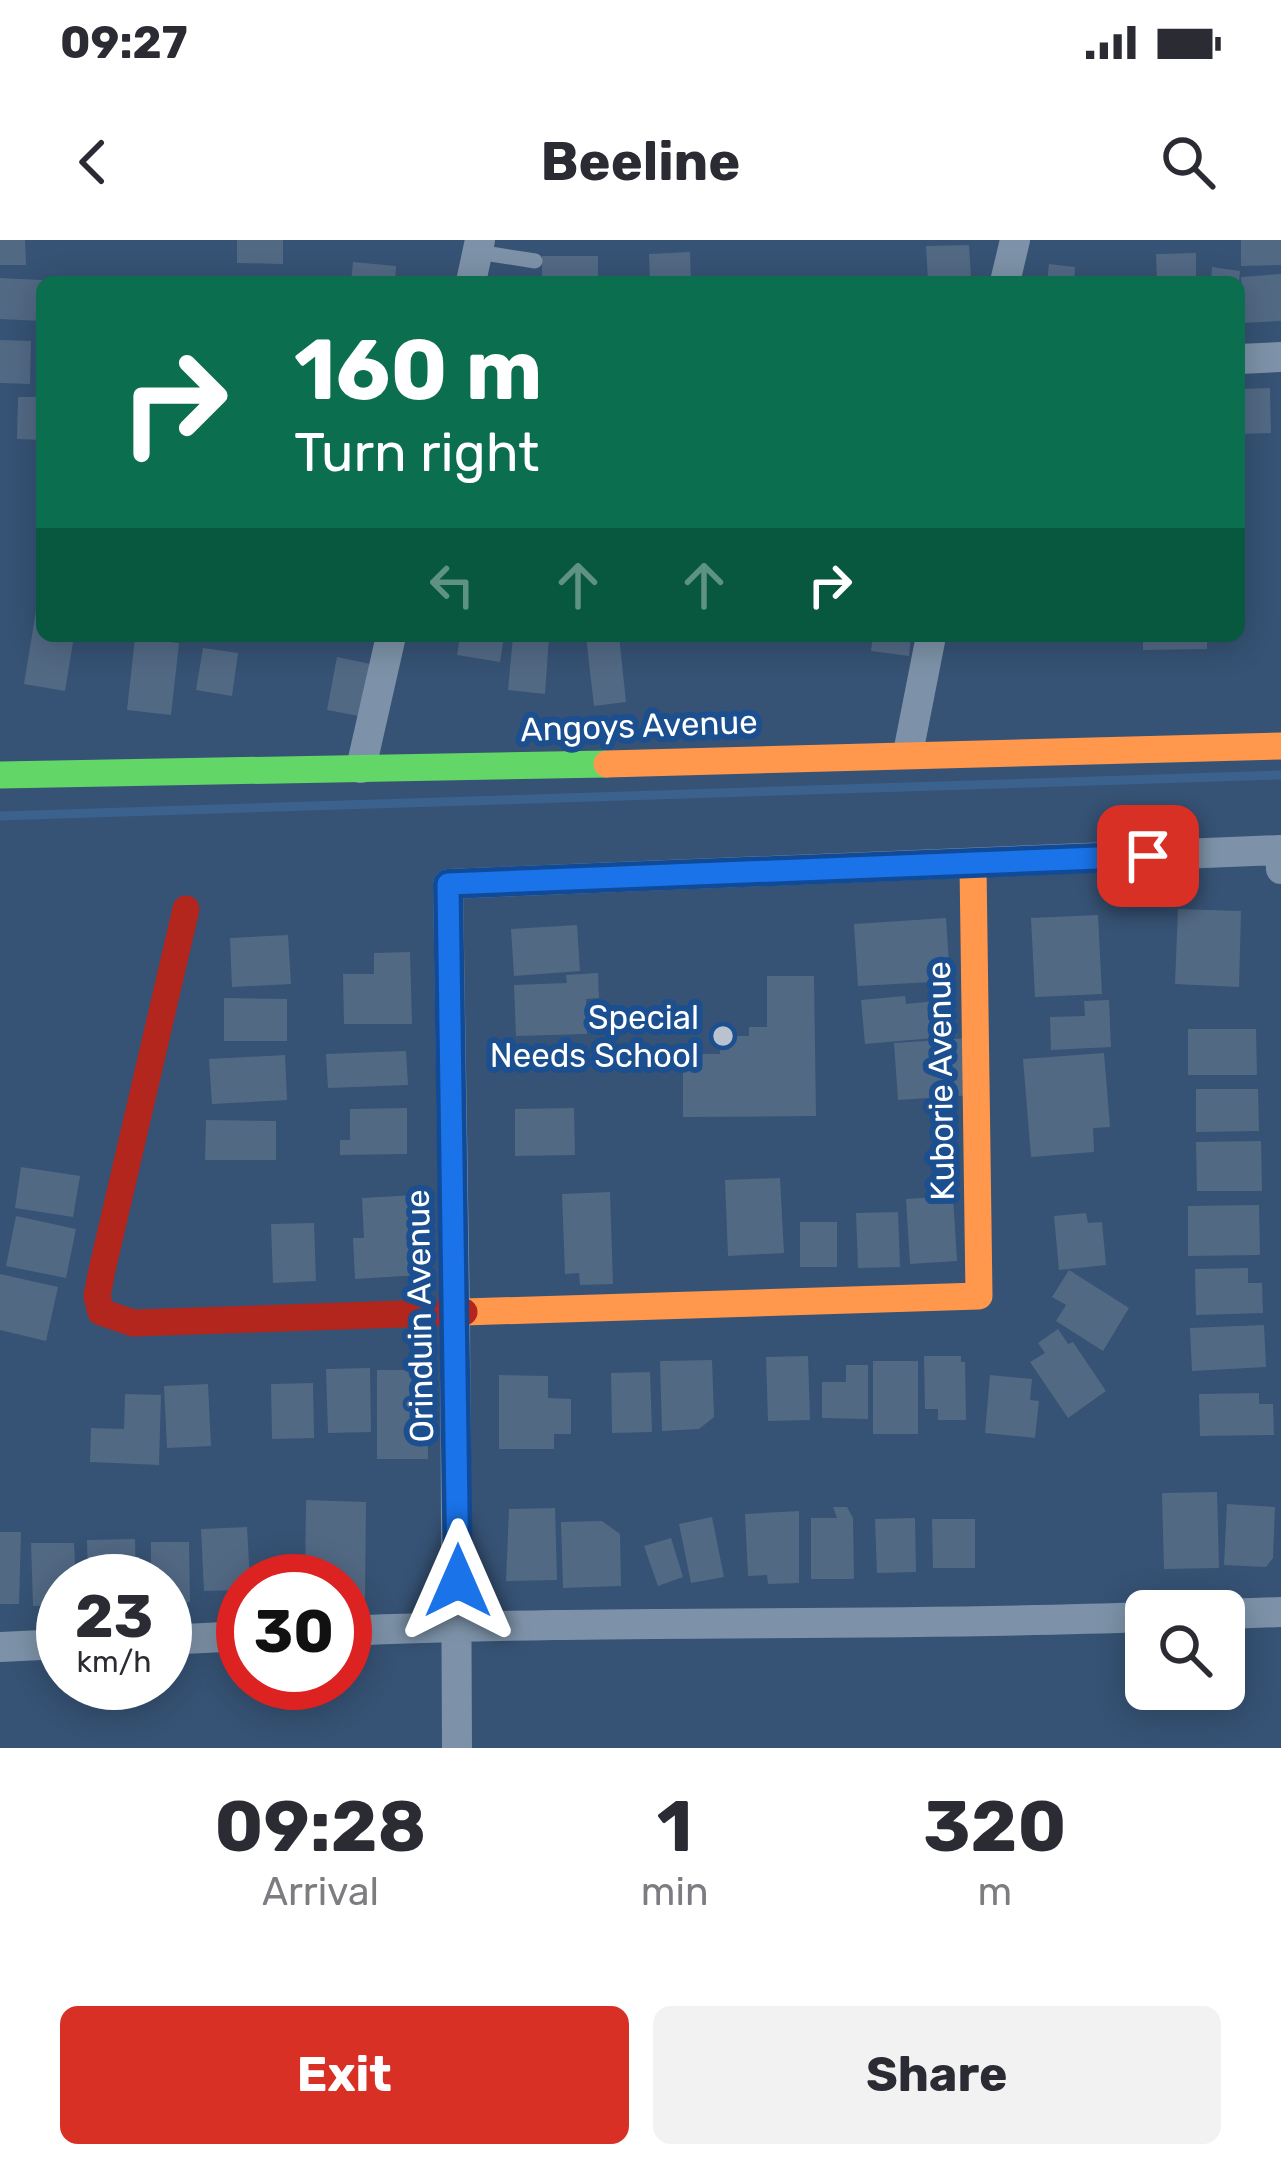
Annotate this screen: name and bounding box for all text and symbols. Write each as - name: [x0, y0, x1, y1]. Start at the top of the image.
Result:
- text: 09:27: [60, 16, 188, 69]
- icon: back: [60, 129, 126, 195]
- icon: search: [1155, 129, 1221, 195]
- text: Beeline: [541, 130, 740, 194]
- text: 160 m: [294, 320, 542, 420]
- icon: right: [96, 324, 252, 480]
- text: Turn right: [294, 421, 539, 485]
- icon: left: [419, 552, 485, 618]
- icon: ahead: [545, 552, 611, 618]
- icon: ahead: [671, 552, 737, 618]
- icon: right: [797, 552, 863, 618]
- street label: Angoys Avenue: [520, 702, 758, 749]
- pin: [1097, 805, 1199, 907]
- icon: arrive: [1115, 823, 1181, 889]
- street label: Kuborie Avenue: [919, 961, 962, 1201]
- place label: Special Needs School: [490, 998, 699, 1075]
- marker: Special Needs School: [710, 1023, 736, 1049]
- street label: Orinduin Avenue: [398, 1189, 441, 1443]
- position arrow: [395, 1518, 521, 1644]
- speed limit sign: 30: [216, 1554, 372, 1710]
- text: 23: [75, 1581, 153, 1652]
- map controls: [1125, 1590, 1245, 1710]
- button: search: [1125, 1590, 1245, 1710]
- text: km/h: [77, 1644, 151, 1680]
- text: 09:28: [215, 1784, 426, 1869]
- text: 1: [657, 1784, 693, 1869]
- text: 320: [923, 1784, 1066, 1869]
- text: Arrival: [262, 1869, 379, 1915]
- text: min: [641, 1869, 709, 1915]
- text: m: [977, 1869, 1012, 1915]
- button: Exit: [60, 2006, 629, 2144]
- button: Share: [653, 2006, 1221, 2144]

